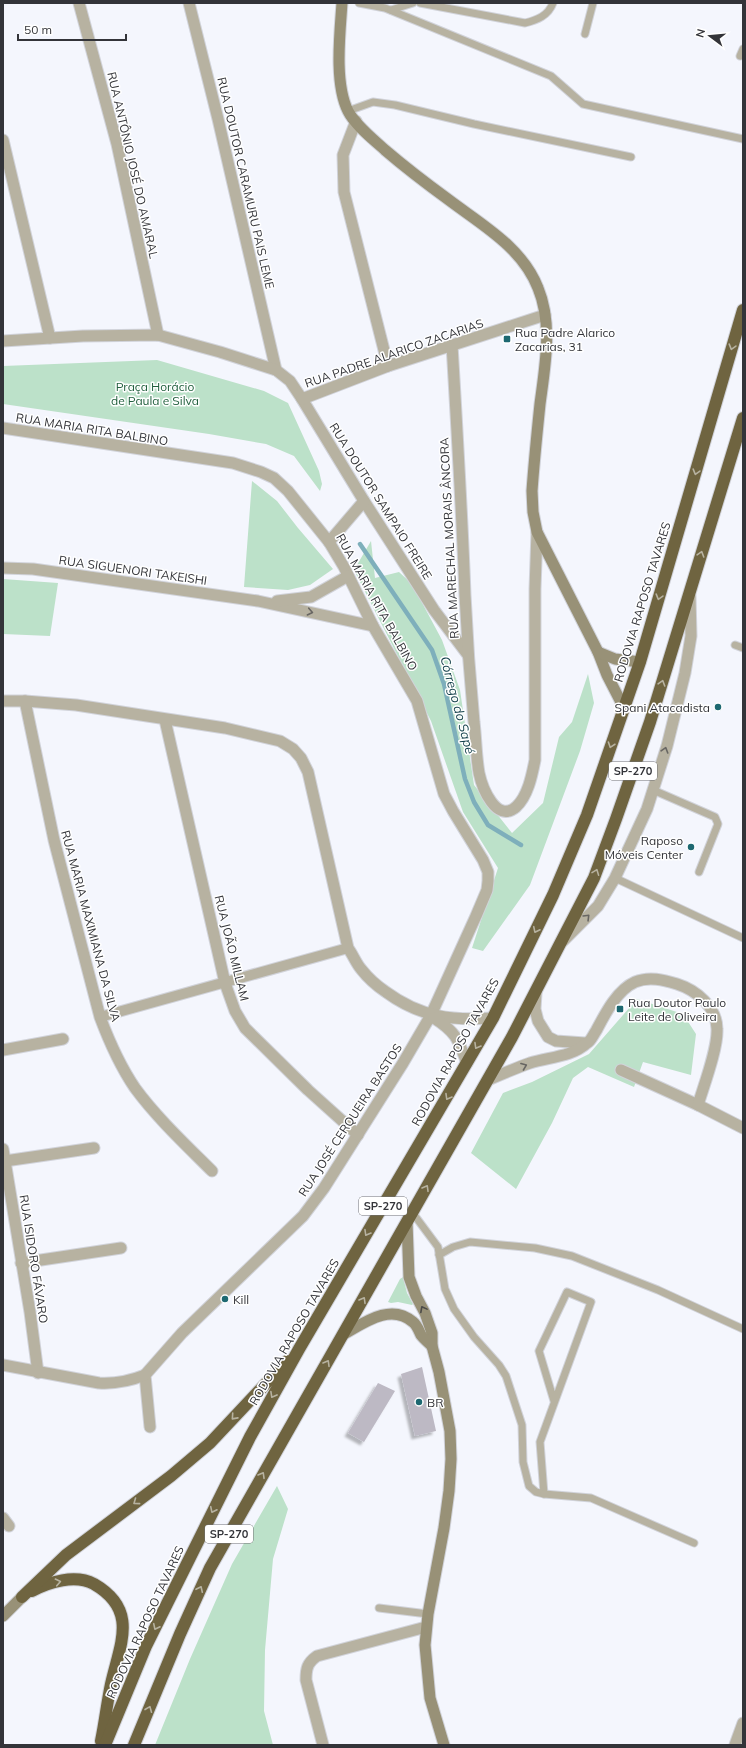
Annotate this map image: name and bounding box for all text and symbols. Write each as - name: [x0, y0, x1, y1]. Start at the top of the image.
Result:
- scale bar: [18, 16, 126, 42]
- north arrow: [690, 16, 730, 56]
- text: 50 m: [24, 22, 52, 37]
- text: N: [693, 27, 708, 39]
- street label: RUA ANTÔNIO JOSÉ DO AMARAL: [104, 70, 162, 260]
- street label: RUA DOUTOR CARAMURU PAIS LEME: [214, 76, 278, 290]
- street label: RUA PADRE ALARICO ZACARIAS: [303, 315, 485, 391]
- place label: Rua Padre Alarico Zacarias, 31: [515, 325, 615, 354]
- marker: Rua Padre Alarico Zacarias, 31: [502, 334, 512, 344]
- one-way arrow: [728, 343, 737, 350]
- park label: Praça Horácio de Paula e Silva: [111, 379, 199, 408]
- street label: RUA MARIA RITA BALBINO: [15, 410, 169, 448]
- street label: RUA DOUTOR SAMPAIO FREIRE: [326, 420, 436, 582]
- street label: RUA MARECHAL MORAIS ÂNCORA: [436, 437, 462, 639]
- one-way arrow: [692, 468, 701, 475]
- street label: RODOVIA RAPOSO TAVARES: [610, 520, 674, 684]
- street label: RUA MARIA RITA BALBINO: [333, 531, 421, 673]
- one-way arrow: [696, 551, 705, 558]
- street label: RUA SIGUENORI TAKEISHI: [58, 552, 208, 588]
- one-way arrow: [655, 593, 664, 600]
- one-way arrow: [307, 607, 313, 615]
- water label: Córrego do Sapé: [437, 654, 479, 756]
- one-way arrow: [657, 680, 666, 687]
- place label: Spani Atacadista: [615, 700, 710, 715]
- marker: Spani Atacadista: [713, 702, 723, 712]
- one-way arrow: [607, 742, 615, 749]
- one-way arrow: [660, 747, 669, 754]
- road number: SP-270: [609, 762, 657, 780]
- street label: RUA MARIA MAXIMIANA DA SILVA: [58, 829, 124, 1024]
- place label: Raposo Móveis Center: [605, 833, 684, 862]
- marker: Raposo Móveis Center: [686, 842, 696, 852]
- one-way arrow: [591, 869, 599, 876]
- street label: RUA JOÃO MILLAM: [212, 894, 252, 1002]
- one-way arrow: [583, 914, 590, 922]
- one-way arrow: [533, 925, 541, 933]
- street label: RODOVIA RAPOSO TAVARES: [408, 976, 502, 1128]
- place label: Rua Doutor Paulo Leite de Oliveira: [628, 995, 726, 1024]
- marker: Rua Doutor Paulo Leite de Oliveira: [615, 1004, 625, 1014]
- street label: RUA JOSÉ CERQUEIRA BASTOS: [295, 1041, 405, 1199]
- one-way arrow: [475, 1042, 482, 1049]
- one-way arrow: [520, 1062, 527, 1070]
- one-way arrow: [445, 1093, 452, 1100]
- one-way arrow: [421, 1185, 428, 1192]
- street label: RUA ISIDORO FÁVARO: [16, 1194, 52, 1324]
- road number: SP-270: [359, 1197, 407, 1215]
- one-way arrow: [365, 1229, 372, 1236]
- street label: RODOVIA RAPOSO TAVARES: [246, 1256, 342, 1408]
- place label: Kill: [233, 1292, 249, 1307]
- marker: Kill: [220, 1294, 230, 1304]
- one-way arrow: [359, 1297, 366, 1304]
- one-way arrow: [420, 1306, 428, 1313]
- one-way arrow: [322, 1360, 330, 1367]
- one-way arrow: [271, 1391, 278, 1398]
- place label: BR: [427, 1395, 443, 1410]
- marker: BR: [414, 1397, 424, 1407]
- one-way arrow: [231, 1412, 238, 1420]
- one-way arrow: [257, 1472, 264, 1479]
- one-way arrow: [133, 1497, 140, 1504]
- one-way arrow: [210, 1505, 218, 1513]
- road number: SP-270: [205, 1525, 253, 1543]
- street label: RODOVIA RAPOSO TAVARES: [103, 1543, 187, 1701]
- one-way arrow: [55, 1578, 61, 1586]
- one-way arrow: [195, 1586, 203, 1594]
- one-way arrow: [153, 1622, 161, 1630]
- one-way arrow: [144, 1705, 152, 1713]

